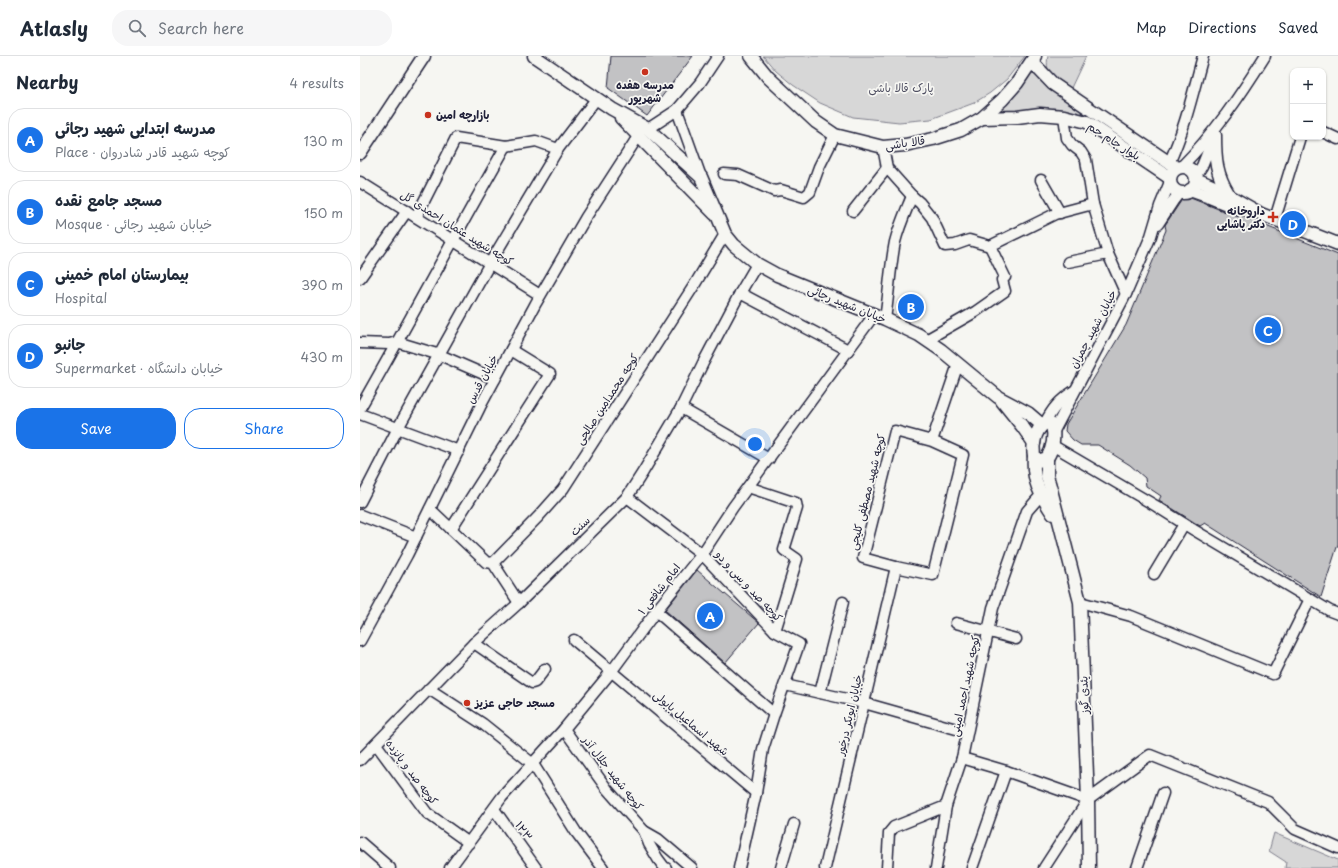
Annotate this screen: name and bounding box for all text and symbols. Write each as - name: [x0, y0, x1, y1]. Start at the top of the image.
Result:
- search box: [112, 10, 392, 46]
- text: Atlasly: [20, 14, 88, 42]
- text: Search here: [158, 16, 244, 39]
- icon: search: [126, 17, 148, 39]
- text: Map: [1136, 17, 1166, 38]
- text: Directions: [1188, 17, 1256, 38]
- text: Saved: [1278, 17, 1318, 38]
- marker: مدرسه هفده شهریور: [640, 67, 650, 77]
- map controls: [1290, 68, 1326, 140]
- button: +: [1290, 68, 1326, 104]
- text: Nearby: [16, 69, 78, 95]
- text: 4 results: [290, 73, 344, 92]
- place label: مدرسه هفده شهریور: [616, 76, 674, 106]
- park label: پارک قالا باشی: [869, 79, 934, 96]
- button: −: [1290, 104, 1326, 140]
- place label: بازارچه امین: [436, 106, 490, 123]
- marker: بازارچه امین: [423, 110, 433, 120]
- text: مدرسه ابتدایی شهید رجائی: [55, 116, 216, 139]
- street label: بلوار جام جم: [1084, 117, 1144, 165]
- text: A: [25, 131, 35, 150]
- text: 130 m: [304, 131, 343, 150]
- street label: قالا باشی: [884, 131, 926, 154]
- text: Place · کوچه شهید قادر شادروان: [55, 142, 230, 161]
- street label: کوچه شهید عثمان احمدی گل: [397, 186, 517, 270]
- text: مسجد جامع نقده: [55, 188, 162, 211]
- place label: داروخانه دکتر پاشایی: [1217, 202, 1265, 232]
- text: B: [26, 203, 34, 222]
- text: 150 m: [304, 203, 343, 222]
- pin: D: [1280, 209, 1306, 239]
- marker: داروخانه دکتر پاشایی: [1268, 212, 1278, 222]
- text: Mosque · خیابان شهید رجائی: [55, 214, 212, 233]
- text: بیمارستان امام خمینی: [55, 262, 189, 285]
- text: C: [25, 275, 35, 294]
- text: 390 m: [301, 275, 343, 294]
- street label: خیابان شهید رجائی: [806, 280, 889, 327]
- street label: خیابان شهید چمران: [1065, 286, 1120, 371]
- text: Hospital: [55, 288, 107, 307]
- pin: B: [898, 292, 924, 322]
- pin: C: [1255, 315, 1281, 345]
- text: جانبو: [55, 332, 85, 355]
- text: D: [25, 347, 35, 366]
- text: 430 m: [301, 347, 343, 366]
- street label: کوچه محمدامین صالحی: [571, 349, 643, 448]
- street label: خیابان قدس: [462, 351, 502, 406]
- text: Supermarket · خیابان دانشگاه: [55, 358, 223, 377]
- button: Save: [16, 408, 176, 449]
- button: Share: [184, 408, 344, 449]
- street label: کوچه شهید مصطفی کلیجی: [844, 432, 889, 552]
- your location: [745, 434, 765, 454]
- street label: سنت: [566, 512, 594, 539]
- street label: کوچه صد و سی و دو: [711, 545, 787, 625]
- street label: امام شافعی ۱: [633, 559, 685, 619]
- pin: A: [697, 601, 723, 631]
- street label: کوچه شهید احمد امینی: [945, 633, 984, 738]
- street label: خیابان ابوبکر درخور: [831, 673, 866, 758]
- street label: یئدی گوز: [1074, 676, 1093, 715]
- street label: شهید اسماعیل بابولی: [650, 686, 733, 759]
- place label: مسجد حاجی عزیز: [474, 694, 555, 711]
- marker: مسجد حاجی عزیز: [462, 698, 472, 708]
- street label: کوچه شهید جلال آذر: [578, 731, 648, 814]
- street label: کوچه صد و پانزده: [382, 735, 443, 808]
- street label: ۱۲۳: [512, 817, 537, 844]

